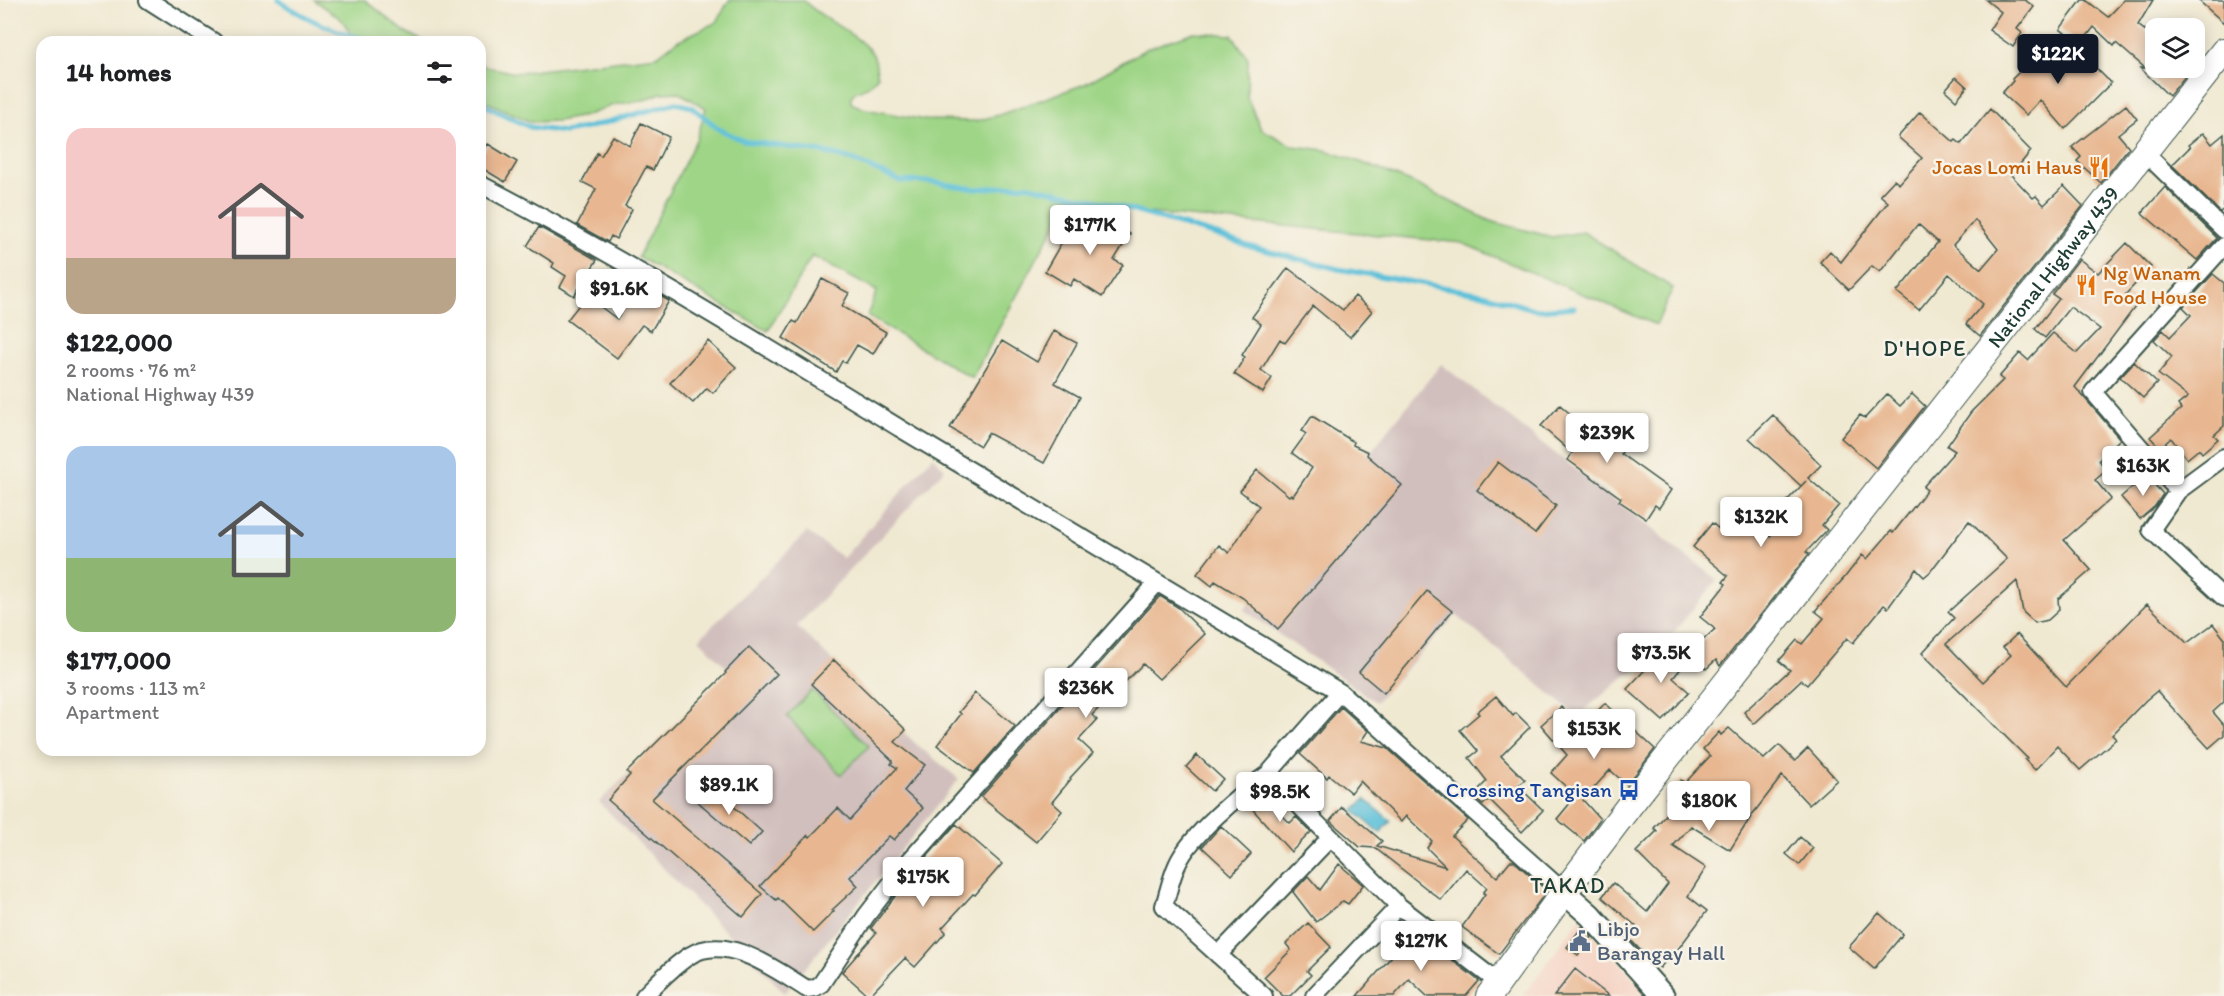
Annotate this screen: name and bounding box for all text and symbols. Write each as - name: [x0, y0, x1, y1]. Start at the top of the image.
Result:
- map controls: [2145, 18, 2205, 78]
- button: layers: [2145, 18, 2205, 78]
- pin: $122K: [2016, 34, 2100, 85]
- text: $122K: [2031, 41, 2085, 65]
- text: 14 homes: [66, 56, 172, 88]
- icon: filters: [423, 56, 456, 89]
- place label: Jocas Lomi Haus: [1932, 154, 2082, 179]
- restaurant icon: Jocas Lomi Haus: [2087, 155, 2111, 179]
- icon: home: [207, 167, 315, 275]
- street label: National Highway 439: [1982, 181, 2124, 352]
- pin: $177K: [1048, 205, 1132, 256]
- text: $177K: [1064, 212, 1116, 236]
- place label: Ng Wanam Food House: [2103, 260, 2207, 309]
- pin: $91.6K: [570, 269, 668, 320]
- restaurant icon: Ng Wanam Food House: [2074, 273, 2098, 297]
- text: $91.6K: [590, 276, 648, 300]
- text: $122,000: [66, 326, 173, 358]
- district label: D'HOPE: [1883, 335, 1967, 362]
- text: 2 rooms · 76 m²: [66, 358, 196, 382]
- text: National Highway 439: [66, 382, 255, 406]
- pin: $239K: [1565, 413, 1649, 464]
- text: $239K: [1580, 420, 1634, 444]
- pin: $163K: [2101, 446, 2185, 497]
- text: $163K: [2116, 453, 2170, 477]
- icon: home: [207, 485, 315, 593]
- pin: $132K: [1719, 497, 1803, 548]
- text: $132K: [1734, 504, 1788, 528]
- pin: $73.5K: [1612, 633, 1710, 684]
- text: $73.5K: [1631, 640, 1691, 664]
- text: $177,000: [66, 644, 171, 676]
- pin: $236K: [1044, 668, 1128, 719]
- text: $236K: [1059, 675, 1113, 699]
- text: 3 rooms · 113 m²: [66, 676, 206, 700]
- text: Apartment: [66, 700, 159, 724]
- pin: $153K: [1552, 709, 1636, 760]
- text: $153K: [1567, 716, 1621, 740]
- pin: $89.1K: [680, 765, 778, 816]
- text: $89.1K: [700, 772, 758, 796]
- pin: $98.5K: [1231, 772, 1329, 823]
- place label: Crossing Tangisan: [1446, 777, 1612, 802]
- bus stop icon: Crossing Tangisan: [1617, 778, 1641, 802]
- text: $98.5K: [1250, 779, 1310, 803]
- pin: $180K: [1667, 781, 1751, 832]
- text: $180K: [1681, 788, 1737, 812]
- pin: $175K: [881, 857, 965, 908]
- text: $175K: [897, 864, 949, 888]
- district label: TAKAD: [1530, 872, 1606, 899]
- place label: Libjo Barangay Hall: [1597, 916, 1725, 965]
- pin: $127K: [1379, 921, 1463, 972]
- text: $127K: [1395, 928, 1447, 952]
- public building icon: Libjo Barangay Hall: [1568, 929, 1592, 953]

